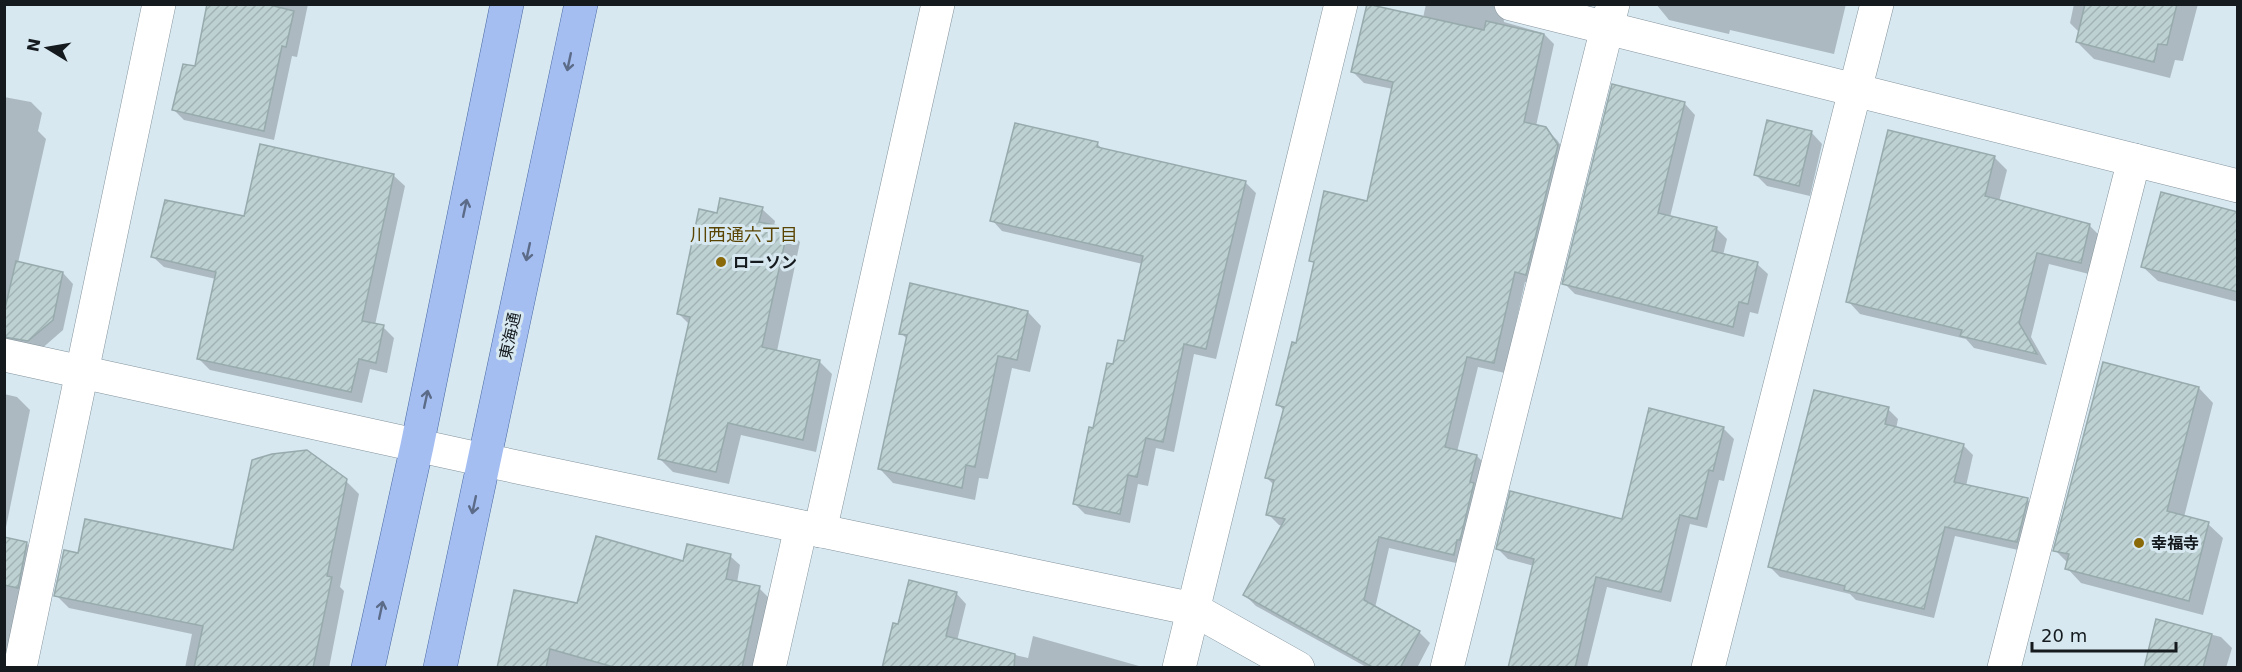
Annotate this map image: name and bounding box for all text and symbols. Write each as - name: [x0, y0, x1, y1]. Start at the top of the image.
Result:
- north arrow: [18, 18, 78, 78]
- text: N: [23, 37, 44, 54]
- one-way arrow: [562, 52, 574, 71]
- one-way arrow: [460, 199, 471, 218]
- district label: 川西通六丁目: [690, 224, 798, 245]
- one-way arrow: [522, 242, 533, 262]
- place label: ローソン: [733, 253, 797, 272]
- marker: ローソン: [714, 255, 728, 269]
- street label: 東海通: [496, 311, 524, 361]
- one-way arrow: [421, 390, 432, 409]
- one-way arrow: [468, 494, 479, 514]
- place label: 幸福寺: [2151, 534, 2199, 553]
- marker: 幸福寺: [2132, 536, 2146, 550]
- one-way arrow: [376, 601, 387, 621]
- scale bar: [2032, 615, 2176, 653]
- text: 20 m: [2041, 625, 2087, 646]

